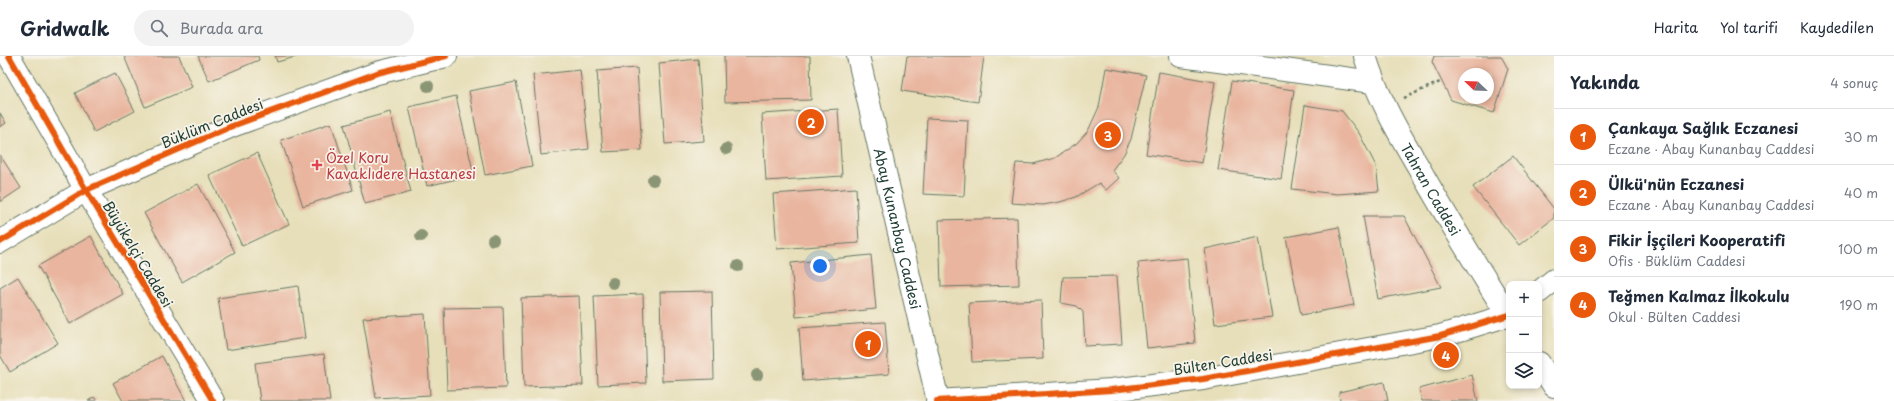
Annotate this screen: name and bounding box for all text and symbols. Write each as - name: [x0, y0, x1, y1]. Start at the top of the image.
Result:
- search box: [134, 10, 414, 46]
- text: Gridwalk: [20, 14, 110, 42]
- text: Burada ara: [180, 16, 263, 39]
- icon: search: [148, 17, 170, 39]
- text: Harita: [1654, 17, 1698, 38]
- text: Yol tarifi: [1720, 17, 1778, 38]
- text: Kaydedilen: [1800, 17, 1874, 38]
- north arrow: [1458, 68, 1494, 104]
- text: Yakında: [1570, 69, 1640, 95]
- text: 4 sonuç: [1830, 73, 1878, 92]
- street label: Büklüm Caddesi: [158, 93, 266, 153]
- pin: 2: [798, 107, 824, 137]
- text: Çankaya Sağlık Eczanesi: [1608, 116, 1798, 139]
- pin: 3: [1095, 120, 1121, 150]
- text: 1: [1580, 127, 1586, 146]
- text: 30 m: [1844, 127, 1878, 146]
- street label: Tahran Caddesi: [1396, 139, 1466, 239]
- text: Eczane · Abay Kunanbay Caddesi: [1608, 139, 1814, 158]
- street label: Abay Kunanbay Caddesi: [869, 146, 927, 311]
- place label: Özel Koru Kavaklıdere Hastanesi: [326, 147, 476, 184]
- marker: Özel Koru Kavaklıdere Hastanesi: [311, 159, 323, 171]
- text: Ülkü'nün Eczanesi: [1608, 172, 1744, 195]
- text: 2: [1578, 183, 1588, 202]
- text: 40 m: [1844, 183, 1878, 202]
- text: Eczane · Abay Kunanbay Caddesi: [1608, 195, 1814, 214]
- street label: Büyükelçi Caddesi: [98, 197, 178, 311]
- text: Fikir İşçileri Kooperatifi: [1608, 228, 1785, 251]
- text: 3: [1579, 239, 1587, 258]
- text: 100 m: [1838, 239, 1878, 258]
- text: Ofis · Büklüm Caddesi: [1608, 251, 1745, 270]
- your location: [810, 256, 830, 276]
- map controls: [1506, 281, 1542, 389]
- button: +: [1506, 281, 1542, 317]
- text: Teğmen Kalmaz İlkokulu: [1608, 284, 1790, 307]
- text: 4: [1579, 295, 1587, 314]
- text: 190 m: [1839, 295, 1878, 314]
- text: Okul · Bülten Caddesi: [1608, 307, 1741, 326]
- button: −: [1506, 317, 1542, 353]
- pin: 1: [855, 329, 881, 359]
- pin: 4: [1433, 340, 1459, 370]
- street label: Bülten Caddesi: [1172, 344, 1274, 380]
- button: layers: [1506, 353, 1542, 389]

